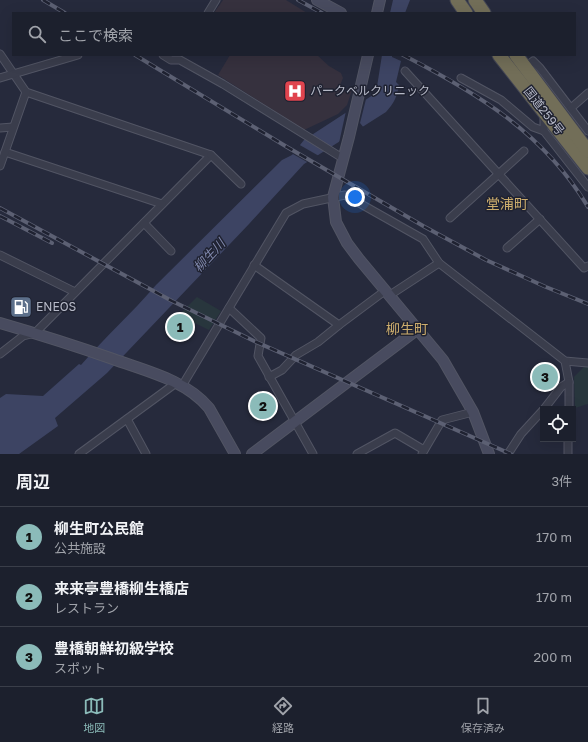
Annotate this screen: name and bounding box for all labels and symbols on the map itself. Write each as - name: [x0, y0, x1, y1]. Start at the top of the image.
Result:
- hospital icon: パークベルクリニック: [282, 78, 308, 104]
- place label: パークベルクリニック: [310, 83, 430, 98]
- street label: 国道259号: [521, 84, 568, 138]
- your location: [345, 187, 365, 207]
- district label: 堂浦町: [486, 195, 528, 212]
- water label: 柳生川: [190, 234, 230, 275]
- fuel station icon: ENEOS: [8, 294, 34, 320]
- place label: ENEOS: [36, 299, 77, 314]
- pin: 1: [167, 312, 193, 342]
- district label: 柳生町: [386, 320, 428, 337]
- pin: 3: [532, 362, 558, 392]
- pin: 2: [250, 391, 276, 421]

